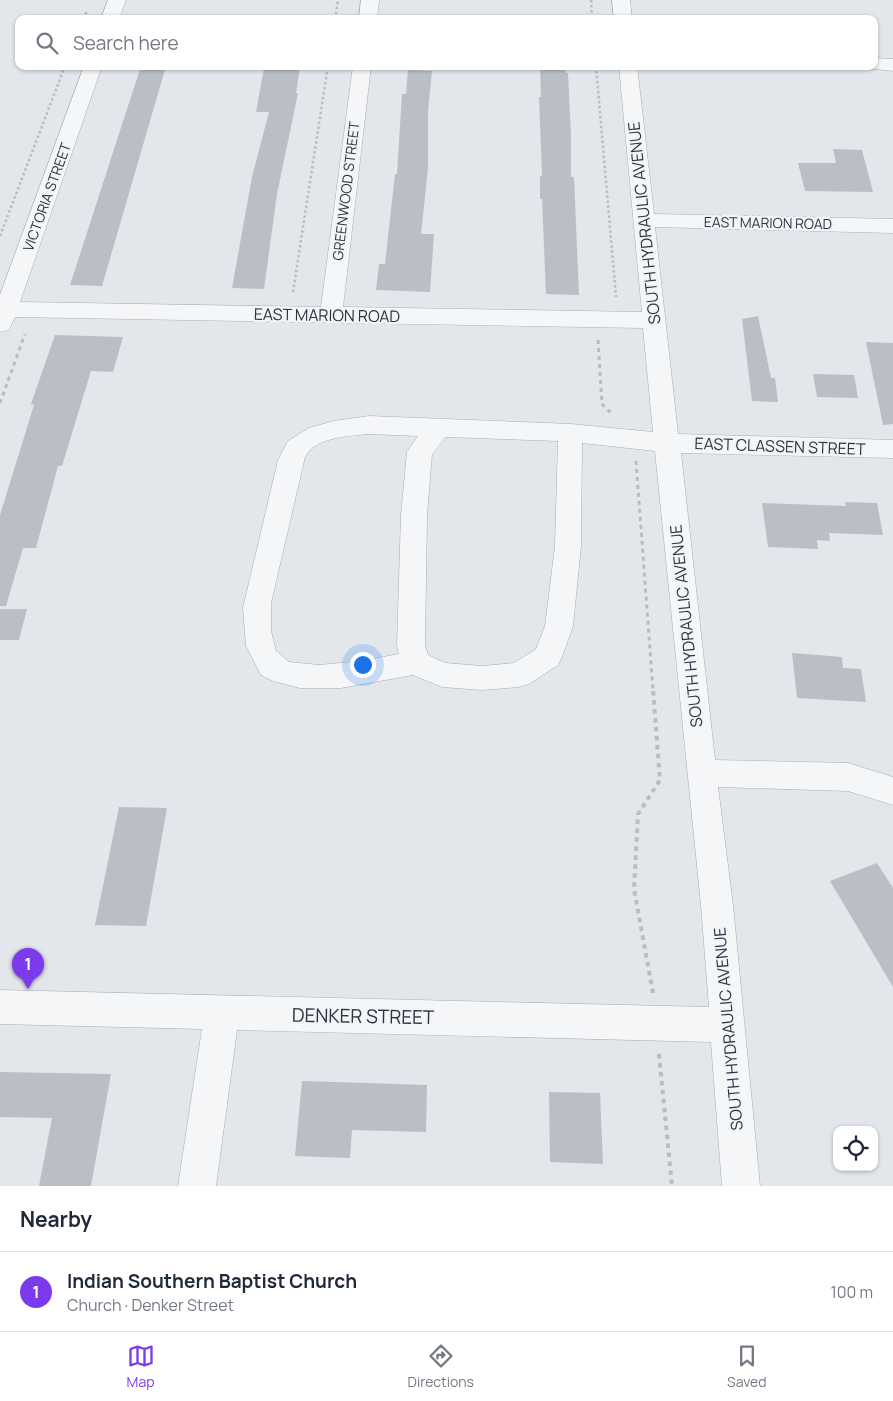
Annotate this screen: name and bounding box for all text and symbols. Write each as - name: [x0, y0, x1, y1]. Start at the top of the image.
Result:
- search box: [15, 15, 878, 70]
- icon: search: [33, 29, 61, 57]
- text: Search here: [73, 30, 179, 56]
- street label: GREENWOOD STREET: [328, 120, 364, 261]
- street label: SOUTH HYDRAULIC AVENUE: [622, 121, 666, 325]
- street label: VICTORIA STREET: [18, 139, 75, 254]
- street label: EAST MARION ROAD: [704, 212, 832, 233]
- street label: EAST MARION ROAD: [254, 303, 401, 327]
- street label: EAST CLASSEN STREET: [694, 432, 866, 460]
- street label: SOUTH HYDRAULIC AVENUE: [664, 524, 708, 728]
- your location: [350, 652, 376, 678]
- street label: SOUTH HYDRAULIC AVENUE: [708, 927, 748, 1131]
- pin: 1: [12, 948, 44, 989]
- street label: DENKER STREET: [292, 1002, 435, 1030]
- map controls: [833, 1126, 878, 1171]
- button: locate: [833, 1126, 878, 1171]
- text: Nearby: [20, 1205, 92, 1233]
- text: Indian Southern Baptist Church: [67, 1268, 357, 1294]
- text: 1: [32, 1281, 40, 1303]
- text: 100 m: [830, 1281, 873, 1303]
- text: Church · Denker Street: [67, 1294, 234, 1316]
- tab: Map: [127, 1342, 155, 1391]
- tab: Directions: [408, 1342, 474, 1391]
- tab: Saved: [727, 1342, 766, 1391]

